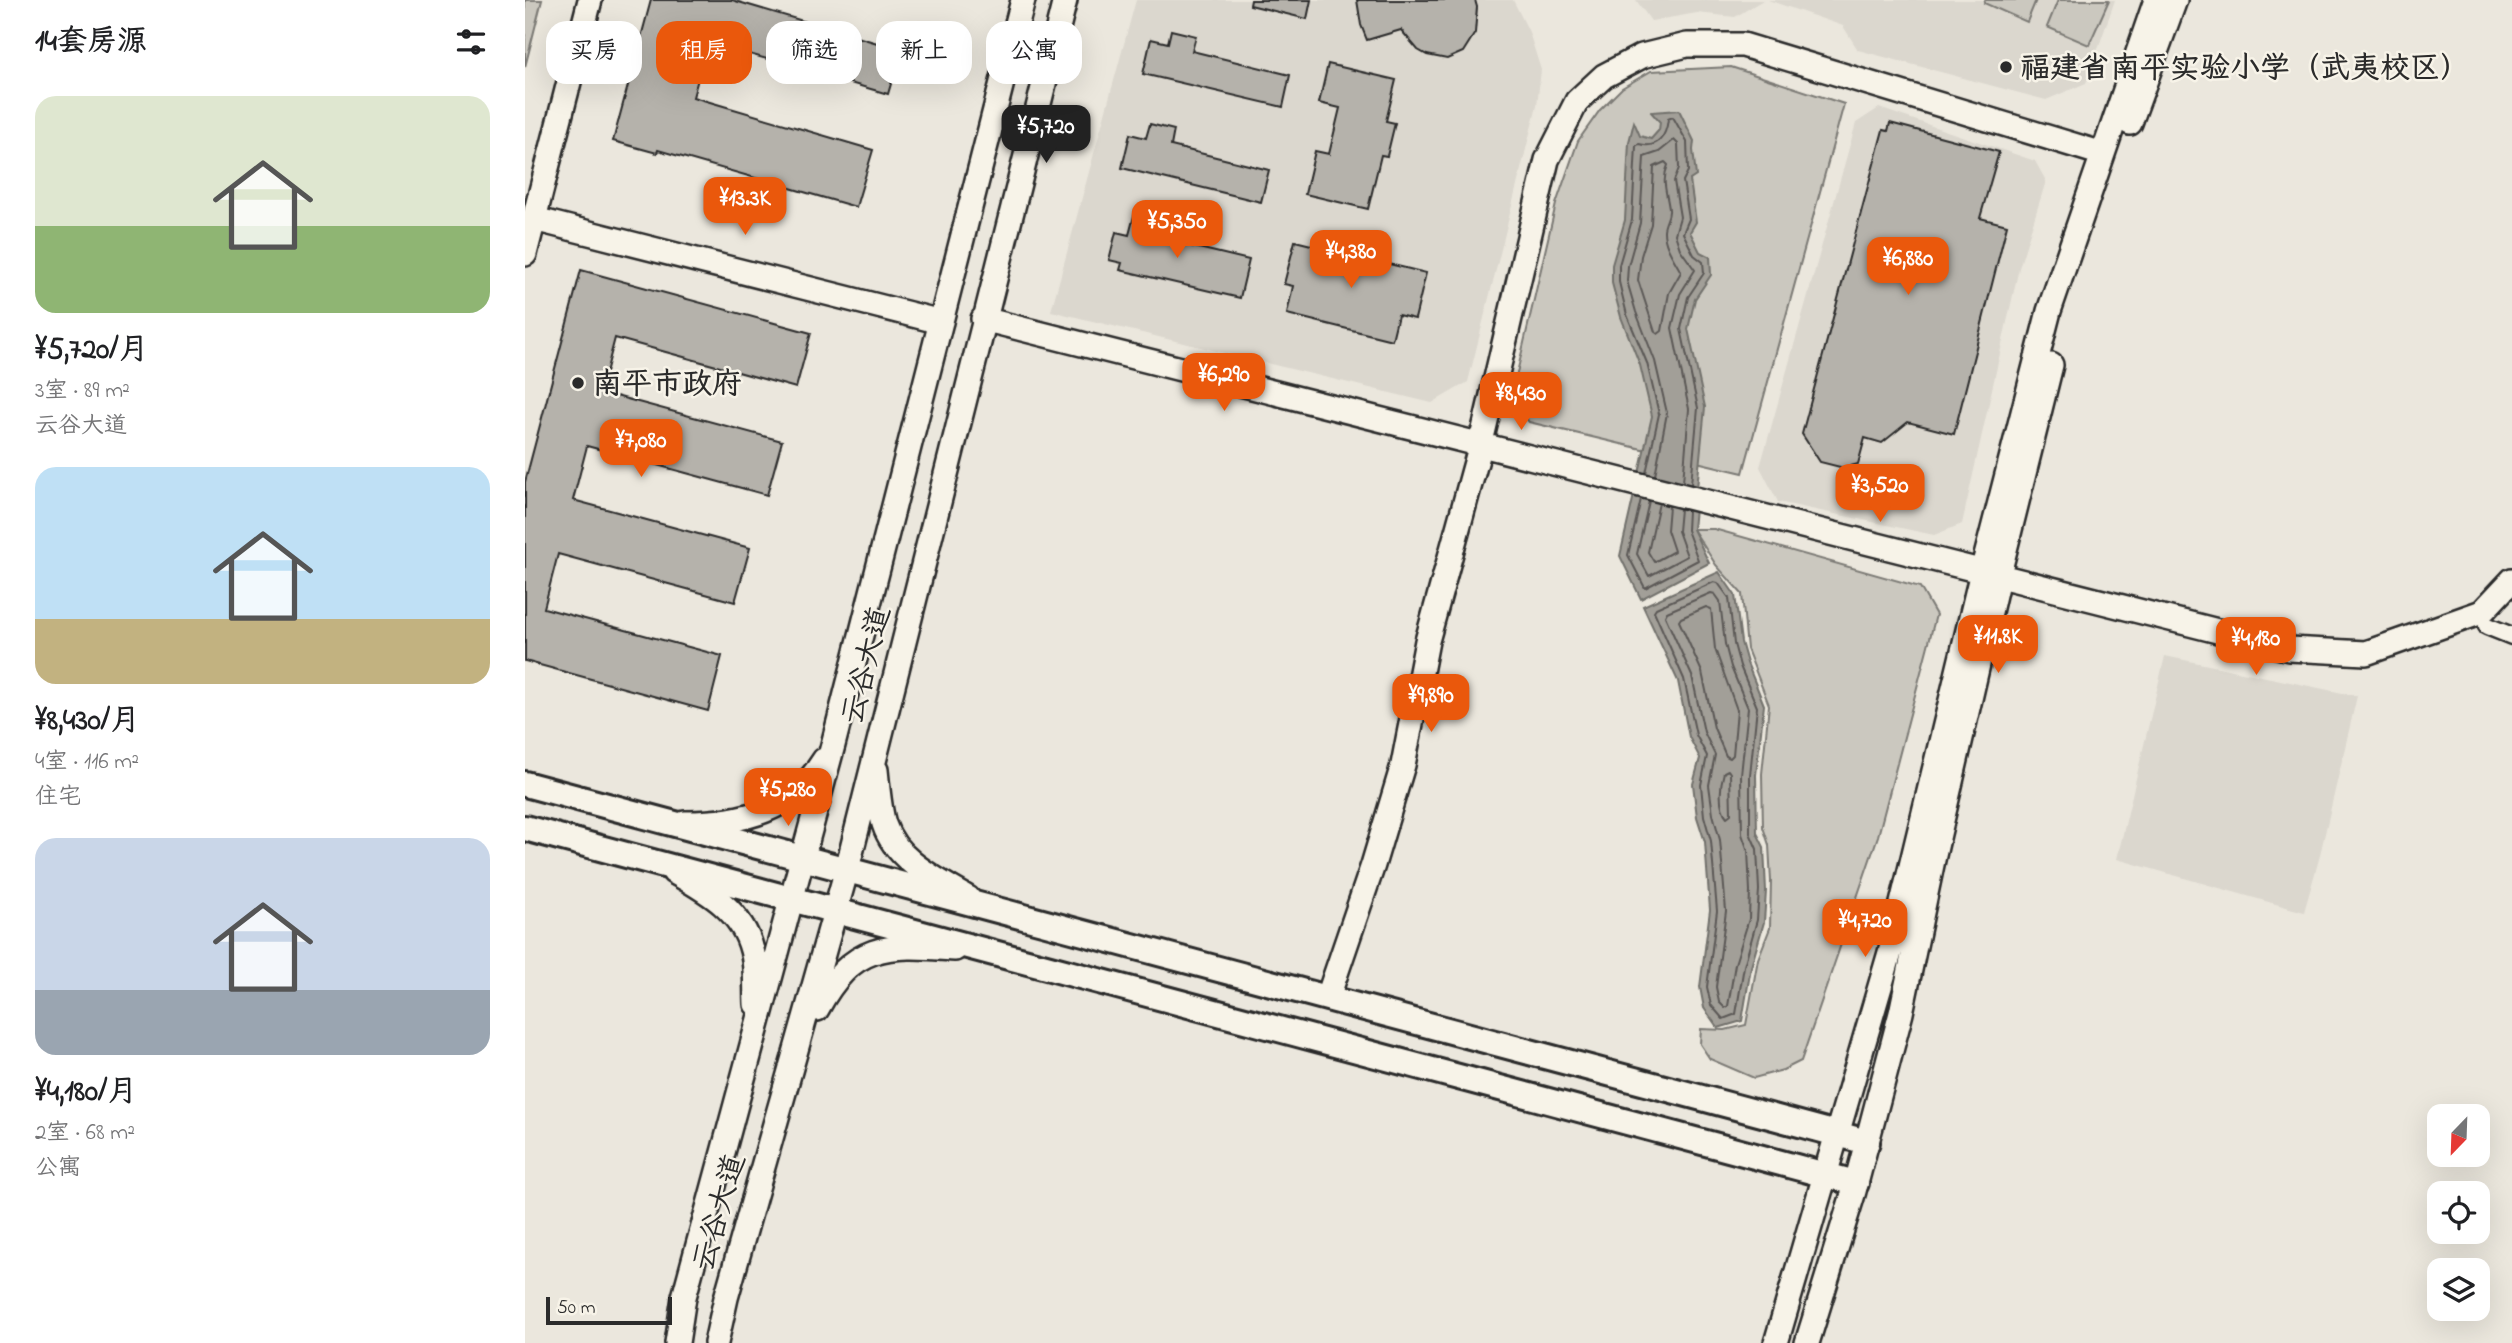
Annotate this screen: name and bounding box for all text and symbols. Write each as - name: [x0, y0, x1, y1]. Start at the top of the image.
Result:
- text: 14套房源: [35, 21, 147, 65]
- chip: 买房: [546, 21, 642, 84]
- chip: 租房: [656, 21, 752, 84]
- chip: 筛选: [766, 21, 862, 84]
- chip: 新上: [876, 21, 972, 84]
- chip: 公寓: [986, 21, 1082, 84]
- icon: filters: [452, 23, 490, 61]
- place label: 福建省南平实验小学（武夷校区）: [2020, 48, 2470, 92]
- marker: 福建省南平实验小学（武夷校区）: [1998, 59, 2014, 75]
- pin: ¥5,720: [989, 106, 1103, 165]
- text: ¥5,720: [1018, 111, 1074, 144]
- icon: home: [200, 142, 326, 268]
- pin: ¥13.3K: [688, 177, 802, 237]
- text: ¥13.3K: [719, 183, 771, 216]
- pin: ¥5,350: [1120, 201, 1234, 260]
- text: ¥5,350: [1148, 206, 1206, 239]
- pin: ¥4,380: [1294, 230, 1408, 290]
- text: ¥4,380: [1326, 236, 1376, 269]
- pin: ¥6,880: [1851, 238, 1965, 297]
- text: ¥6,880: [1883, 243, 1933, 276]
- text: ¥5,720/月: [35, 329, 149, 373]
- pin: ¥6,290: [1167, 354, 1281, 413]
- text: ¥6,290: [1198, 359, 1250, 392]
- place label: 南平市政府: [592, 364, 742, 408]
- pin: ¥8,430: [1464, 372, 1578, 432]
- text: 3室 · 89 m²: [35, 375, 130, 408]
- marker: 南平市政府: [570, 375, 586, 391]
- text: ¥8,430: [1496, 378, 1546, 411]
- text: 云谷大道: [35, 410, 127, 443]
- pin: ¥7,080: [584, 420, 698, 479]
- text: ¥7,080: [616, 425, 666, 458]
- pin: ¥3,520: [1823, 464, 1937, 524]
- text: ¥3,520: [1852, 470, 1908, 503]
- icon: home: [200, 513, 326, 639]
- street label: 云谷大道: [832, 602, 904, 729]
- pin: ¥11.8K: [1941, 616, 2055, 675]
- pin: ¥4,180: [2199, 618, 2313, 677]
- text: ¥11.8K: [1974, 621, 2022, 654]
- text: ¥4,180: [2232, 623, 2280, 656]
- pin: ¥9,890: [1374, 674, 1488, 734]
- text: ¥9,890: [1408, 680, 1454, 713]
- text: ¥8,430/月: [35, 700, 140, 744]
- text: 4室 · 116 m²: [35, 746, 139, 779]
- pin: ¥5,280: [731, 768, 845, 828]
- text: ¥5,280: [760, 774, 816, 807]
- text: 住宅: [35, 781, 81, 814]
- icon: home: [200, 884, 326, 1010]
- pin: ¥4,720: [1808, 900, 1922, 959]
- text: ¥4,720: [1838, 905, 1892, 938]
- text: ¥4,180/月: [35, 1071, 137, 1115]
- north arrow: [2427, 1104, 2490, 1167]
- map controls: [2427, 1104, 2490, 1321]
- text: 2室 · 68 m²: [35, 1117, 135, 1150]
- street label: 云谷大道: [683, 1149, 759, 1277]
- text: 公寓: [35, 1152, 81, 1185]
- button: locate: [2427, 1181, 2490, 1244]
- button: layers: [2427, 1258, 2490, 1321]
- scale bar: [546, 1294, 672, 1326]
- text: 50 m: [557, 1295, 596, 1322]

